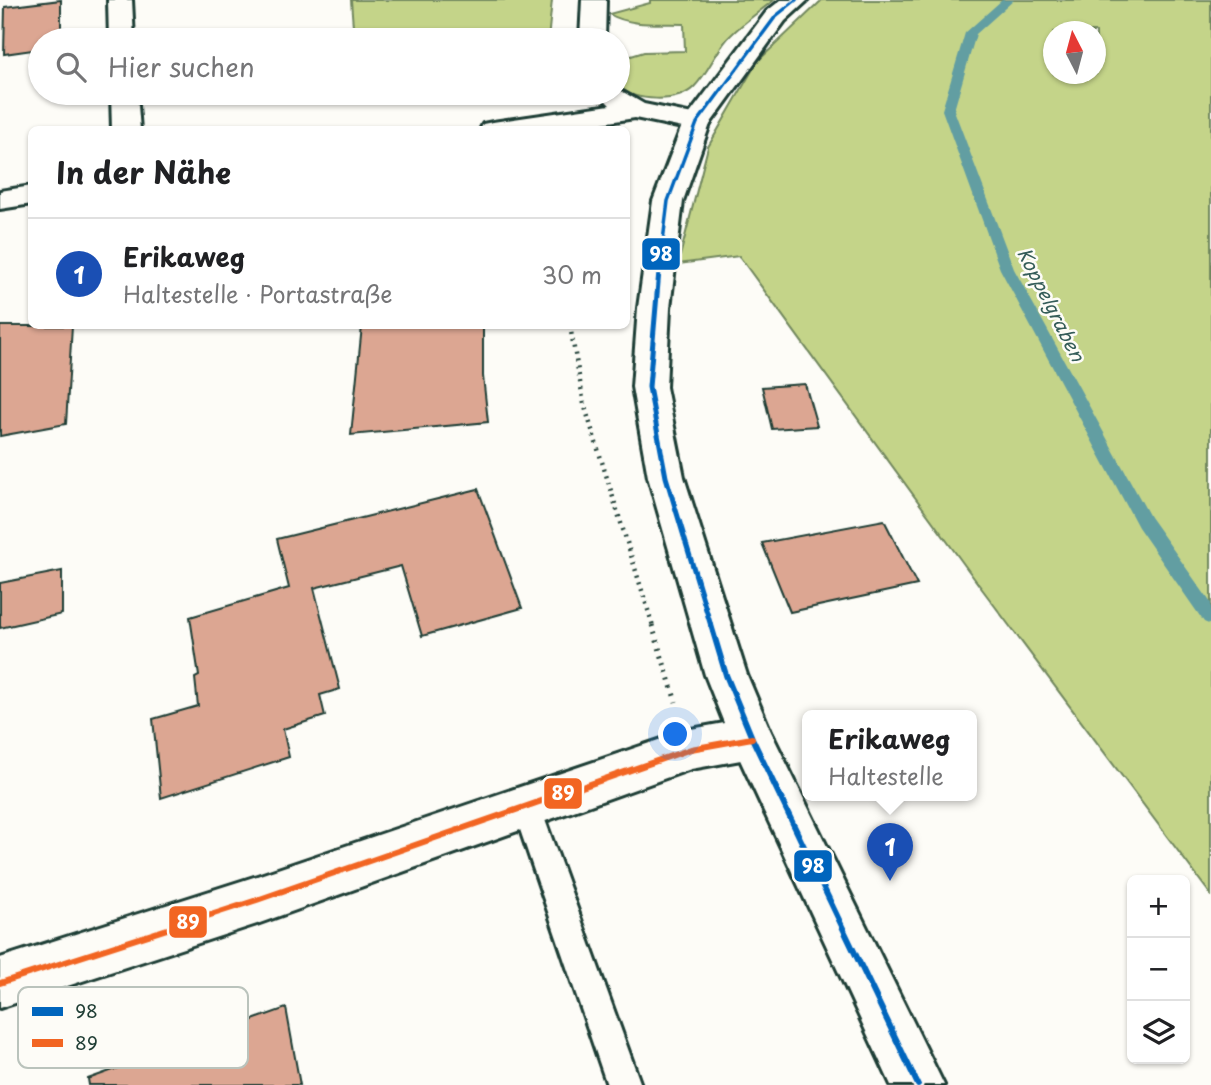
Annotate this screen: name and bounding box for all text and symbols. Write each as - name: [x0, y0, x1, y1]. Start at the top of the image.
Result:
- north arrow: [1043, 21, 1106, 84]
- search box: [28, 28, 630, 105]
- text: Hier suchen: [108, 47, 255, 86]
- icon: search: [52, 48, 90, 86]
- text: In der Nähe: [56, 149, 231, 194]
- text: Erikaweg: [123, 237, 245, 276]
- line badge: 98: [641, 237, 681, 271]
- text: 98: [649, 239, 673, 267]
- water label: Koppelgraben: [1011, 242, 1093, 367]
- text: 1: [74, 257, 85, 292]
- text: 30 m: [541, 257, 602, 292]
- text: Haltestelle · Portastraße: [123, 276, 393, 311]
- popup: [802, 710, 977, 801]
- your location: [658, 717, 692, 751]
- text: Erikaweg: [828, 719, 951, 758]
- text: Haltestelle: [828, 758, 944, 793]
- line badge: 89: [543, 777, 583, 810]
- text: 89: [551, 778, 575, 806]
- pin: 1: [867, 823, 913, 881]
- line badge: 98: [793, 849, 833, 883]
- text: 98: [801, 851, 825, 879]
- map controls: [1127, 875, 1190, 1064]
- button: +: [1127, 875, 1190, 938]
- line badge: 89: [168, 905, 208, 939]
- text: 89: [176, 907, 200, 935]
- button: −: [1127, 938, 1190, 1001]
- legend: [18, 987, 248, 1068]
- text: 98: [75, 996, 98, 1024]
- button: layers: [1127, 1001, 1190, 1064]
- text: 89: [75, 1028, 98, 1056]

